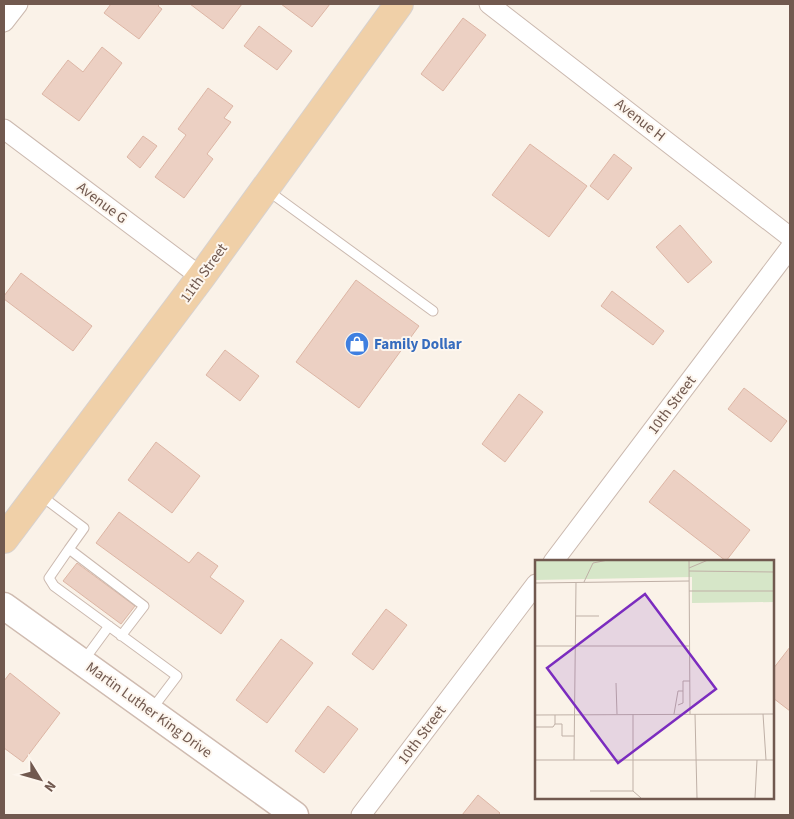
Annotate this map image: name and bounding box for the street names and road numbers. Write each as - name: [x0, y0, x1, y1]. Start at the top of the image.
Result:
- street label: Avenue H: [610, 94, 670, 146]
- street label: Avenue G: [72, 177, 132, 229]
- street label: 11th Street: [175, 239, 233, 307]
- street label: 10th Street: [643, 371, 701, 439]
- street label: Martin Luther King Drive: [82, 657, 216, 763]
- street label: 10th Street: [393, 701, 451, 769]

